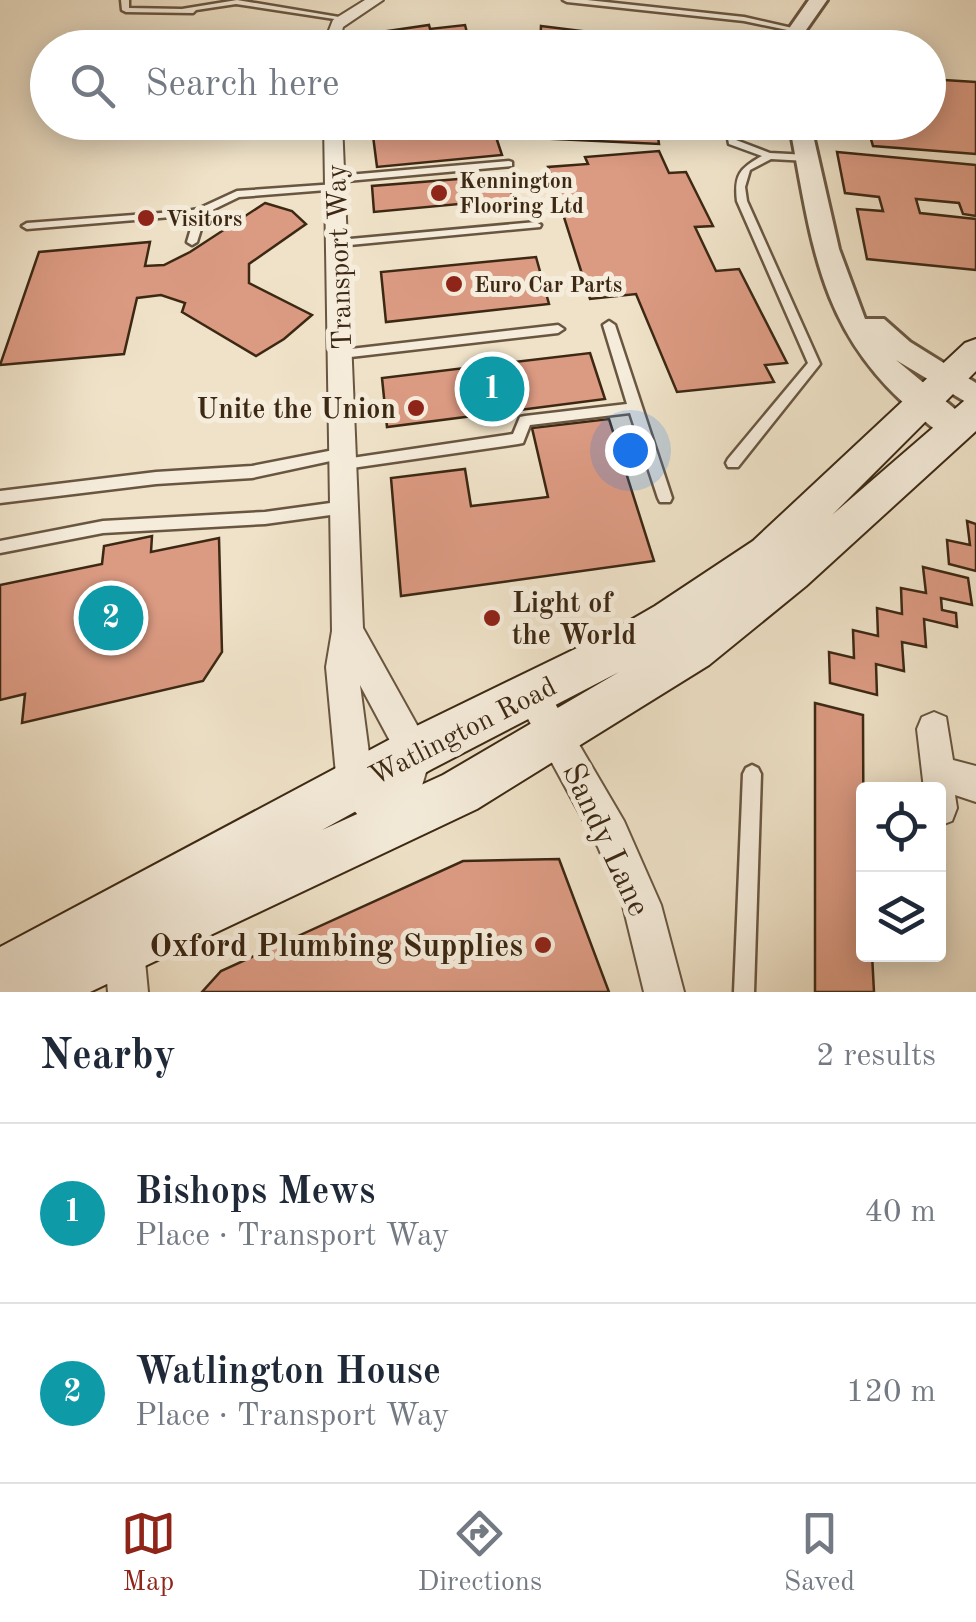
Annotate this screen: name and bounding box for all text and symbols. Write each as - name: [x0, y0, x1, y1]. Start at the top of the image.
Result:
- search box: [30, 30, 946, 140]
- icon: search: [65, 58, 120, 113]
- text: Search here: [145, 66, 340, 104]
- street label: Transport Way: [324, 163, 358, 350]
- place label: Kennington Flooring Ltd: [459, 171, 584, 218]
- marker: Kennington Flooring Ltd: [428, 182, 450, 204]
- marker: Visitors: [135, 207, 157, 229]
- place label: Visitors: [166, 209, 242, 231]
- marker: Euro Car Parts: [443, 273, 465, 295]
- place label: Euro Car Parts: [474, 275, 622, 297]
- pin: 1: [460, 352, 524, 426]
- place label: Unite the Union: [196, 397, 396, 425]
- marker: Unite the Union: [405, 397, 427, 419]
- your location: [605, 425, 656, 476]
- pin: 2: [78, 580, 144, 656]
- place label: Light of the World: [512, 591, 636, 651]
- marker: Light of the World: [481, 607, 503, 629]
- street label: Watlington Road: [365, 674, 561, 792]
- street label: Sandy Lane: [555, 759, 654, 922]
- map controls: [856, 782, 946, 962]
- button: locate: [856, 782, 946, 872]
- button: layers: [856, 872, 946, 962]
- place label: Oxford Plumbing Supplies: [149, 932, 523, 964]
- marker: Oxford Plumbing Supplies: [532, 934, 554, 956]
- text: Nearby: [40, 1036, 176, 1078]
- text: 2 results: [816, 1041, 936, 1073]
- text: Bishops Mews: [135, 1174, 375, 1212]
- text: 1: [63, 1197, 82, 1229]
- text: 40 m: [865, 1197, 936, 1229]
- text: Place · Transport Way: [135, 1221, 449, 1253]
- text: Watlington House: [135, 1354, 441, 1392]
- text: 2: [63, 1377, 82, 1409]
- text: 120 m: [846, 1377, 936, 1409]
- text: Place · Transport Way: [135, 1401, 449, 1433]
- tab: Map: [121, 1506, 176, 1601]
- tab: Directions: [418, 1506, 542, 1601]
- tab: Saved: [784, 1506, 855, 1601]

